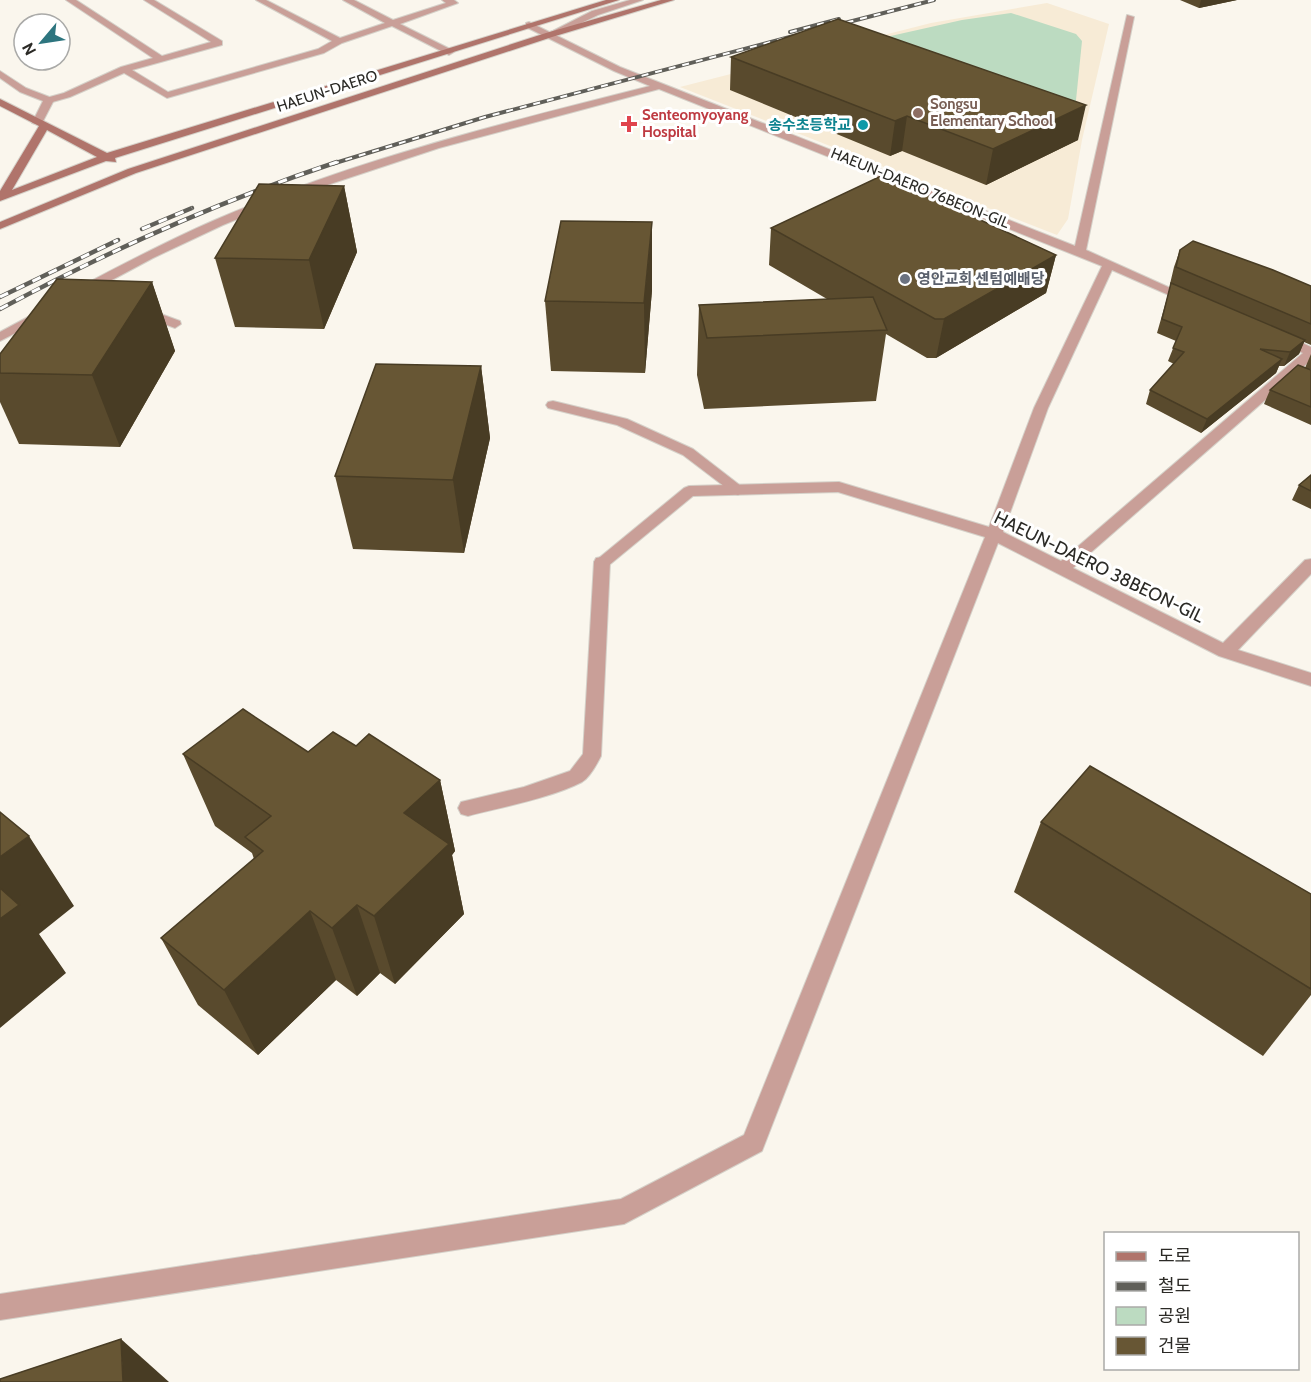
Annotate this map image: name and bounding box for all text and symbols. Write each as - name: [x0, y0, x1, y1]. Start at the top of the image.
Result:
- north arrow: [12, 12, 72, 72]
- text: N: [18, 39, 40, 59]
- street label: HAEUN-DAERO: [274, 66, 380, 116]
- place label: Songsu Elementary School: [930, 95, 1053, 130]
- place label: Senteomyoyang Hospital: [642, 106, 749, 141]
- marker: Songsu Elementary School: [911, 106, 925, 120]
- marker: Senteomyoyang Hospital: [620, 115, 638, 133]
- place label: 송수초등학교: [768, 116, 851, 134]
- marker: 송수초등학교: [856, 118, 870, 132]
- street label: HAEUN-DAERO 76BEON-GIL: [828, 144, 1012, 232]
- place label: 영안교회 센텀예배당: [917, 270, 1045, 288]
- marker: 영안교회 센텀예배당: [898, 272, 912, 286]
- street label: HAEUN-DAERO 38BEON-GIL: [990, 507, 1208, 627]
- legend: [1104, 1232, 1299, 1370]
- text: 도로: [1158, 1245, 1191, 1267]
- text: 철도: [1158, 1275, 1191, 1297]
- text: 공원: [1158, 1305, 1191, 1327]
- text: 건물: [1158, 1335, 1191, 1357]

